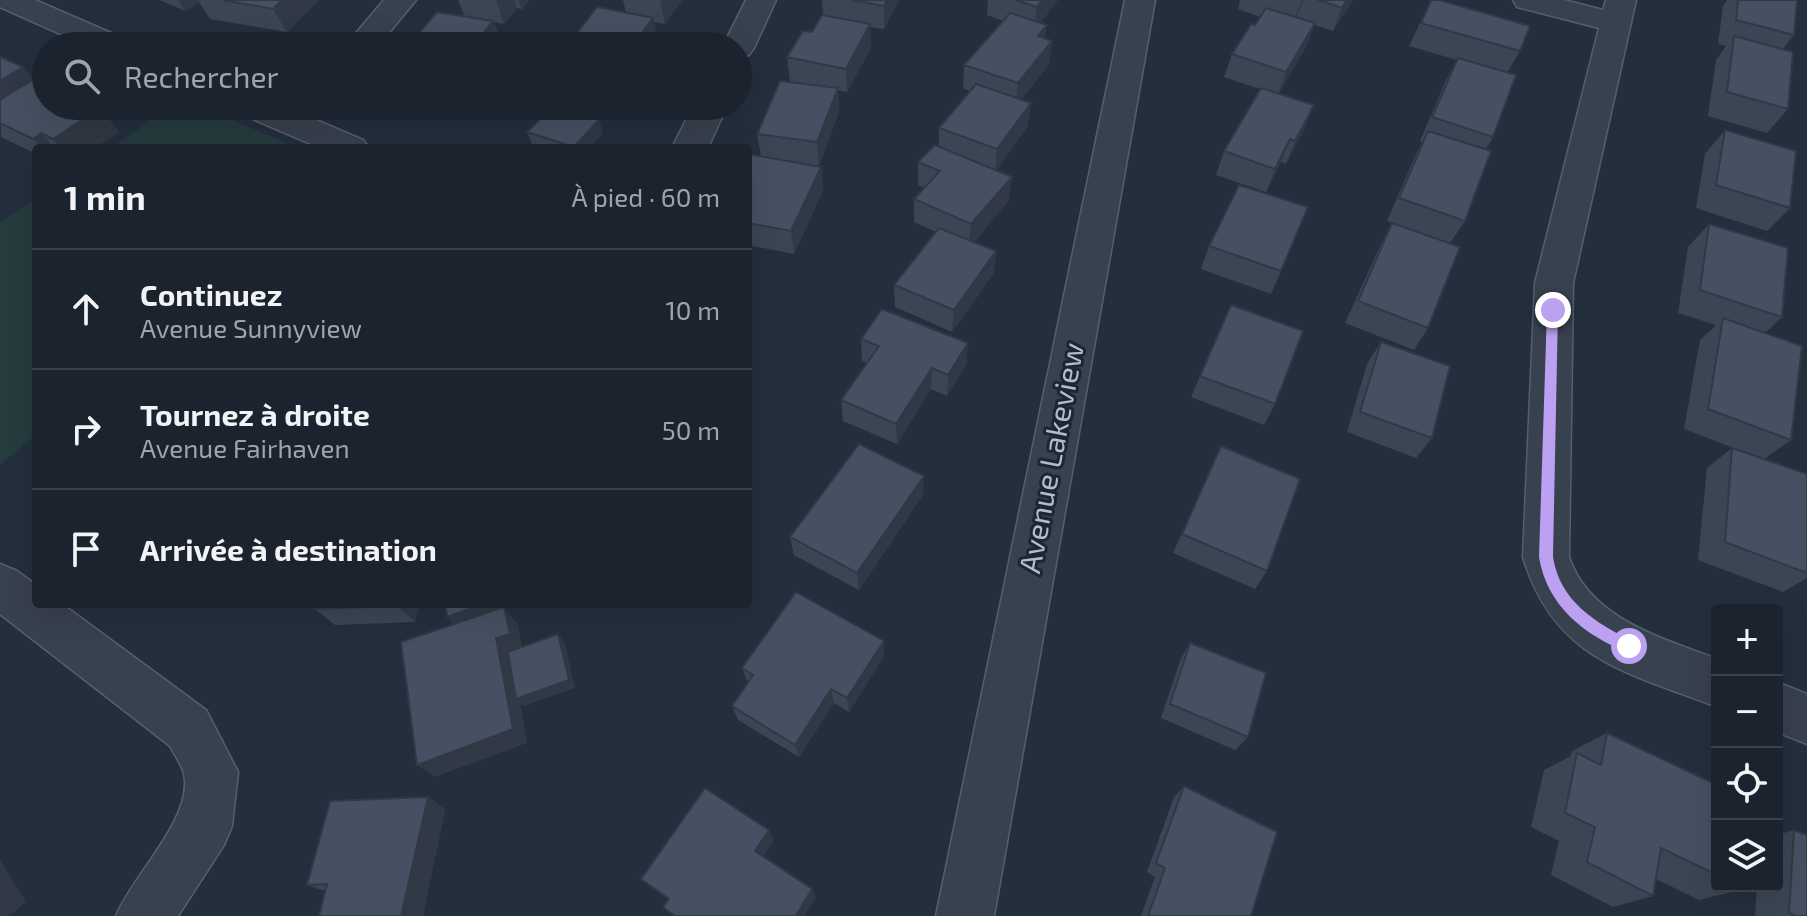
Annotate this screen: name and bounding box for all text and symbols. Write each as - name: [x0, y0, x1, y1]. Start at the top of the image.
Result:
- search box: [32, 32, 752, 120]
- icon: search: [60, 54, 104, 98]
- text: Rechercher: [124, 58, 279, 94]
- text: 1 min: [64, 176, 146, 217]
- text: À pied · 60 m: [571, 181, 720, 212]
- text: Continuez: [140, 276, 282, 312]
- icon: ahead: [64, 287, 108, 331]
- route end: [1535, 292, 1571, 328]
- text: 10 m: [665, 294, 720, 325]
- text: Avenue Sunnyview: [140, 312, 362, 343]
- street label: Avenue Lakeview: [1010, 339, 1090, 576]
- text: Tournez à droite: [140, 396, 370, 432]
- icon: right: [64, 407, 108, 451]
- text: 50 m: [662, 414, 720, 445]
- text: Avenue Fairhaven: [140, 432, 350, 463]
- icon: arrive: [64, 527, 108, 571]
- text: Arrivée à destination: [140, 531, 437, 567]
- map controls: [1711, 604, 1783, 892]
- button: +: [1711, 604, 1783, 676]
- route start: [1611, 628, 1647, 664]
- button: −: [1711, 676, 1783, 748]
- button: locate: [1711, 748, 1783, 820]
- button: layers: [1711, 820, 1783, 892]

